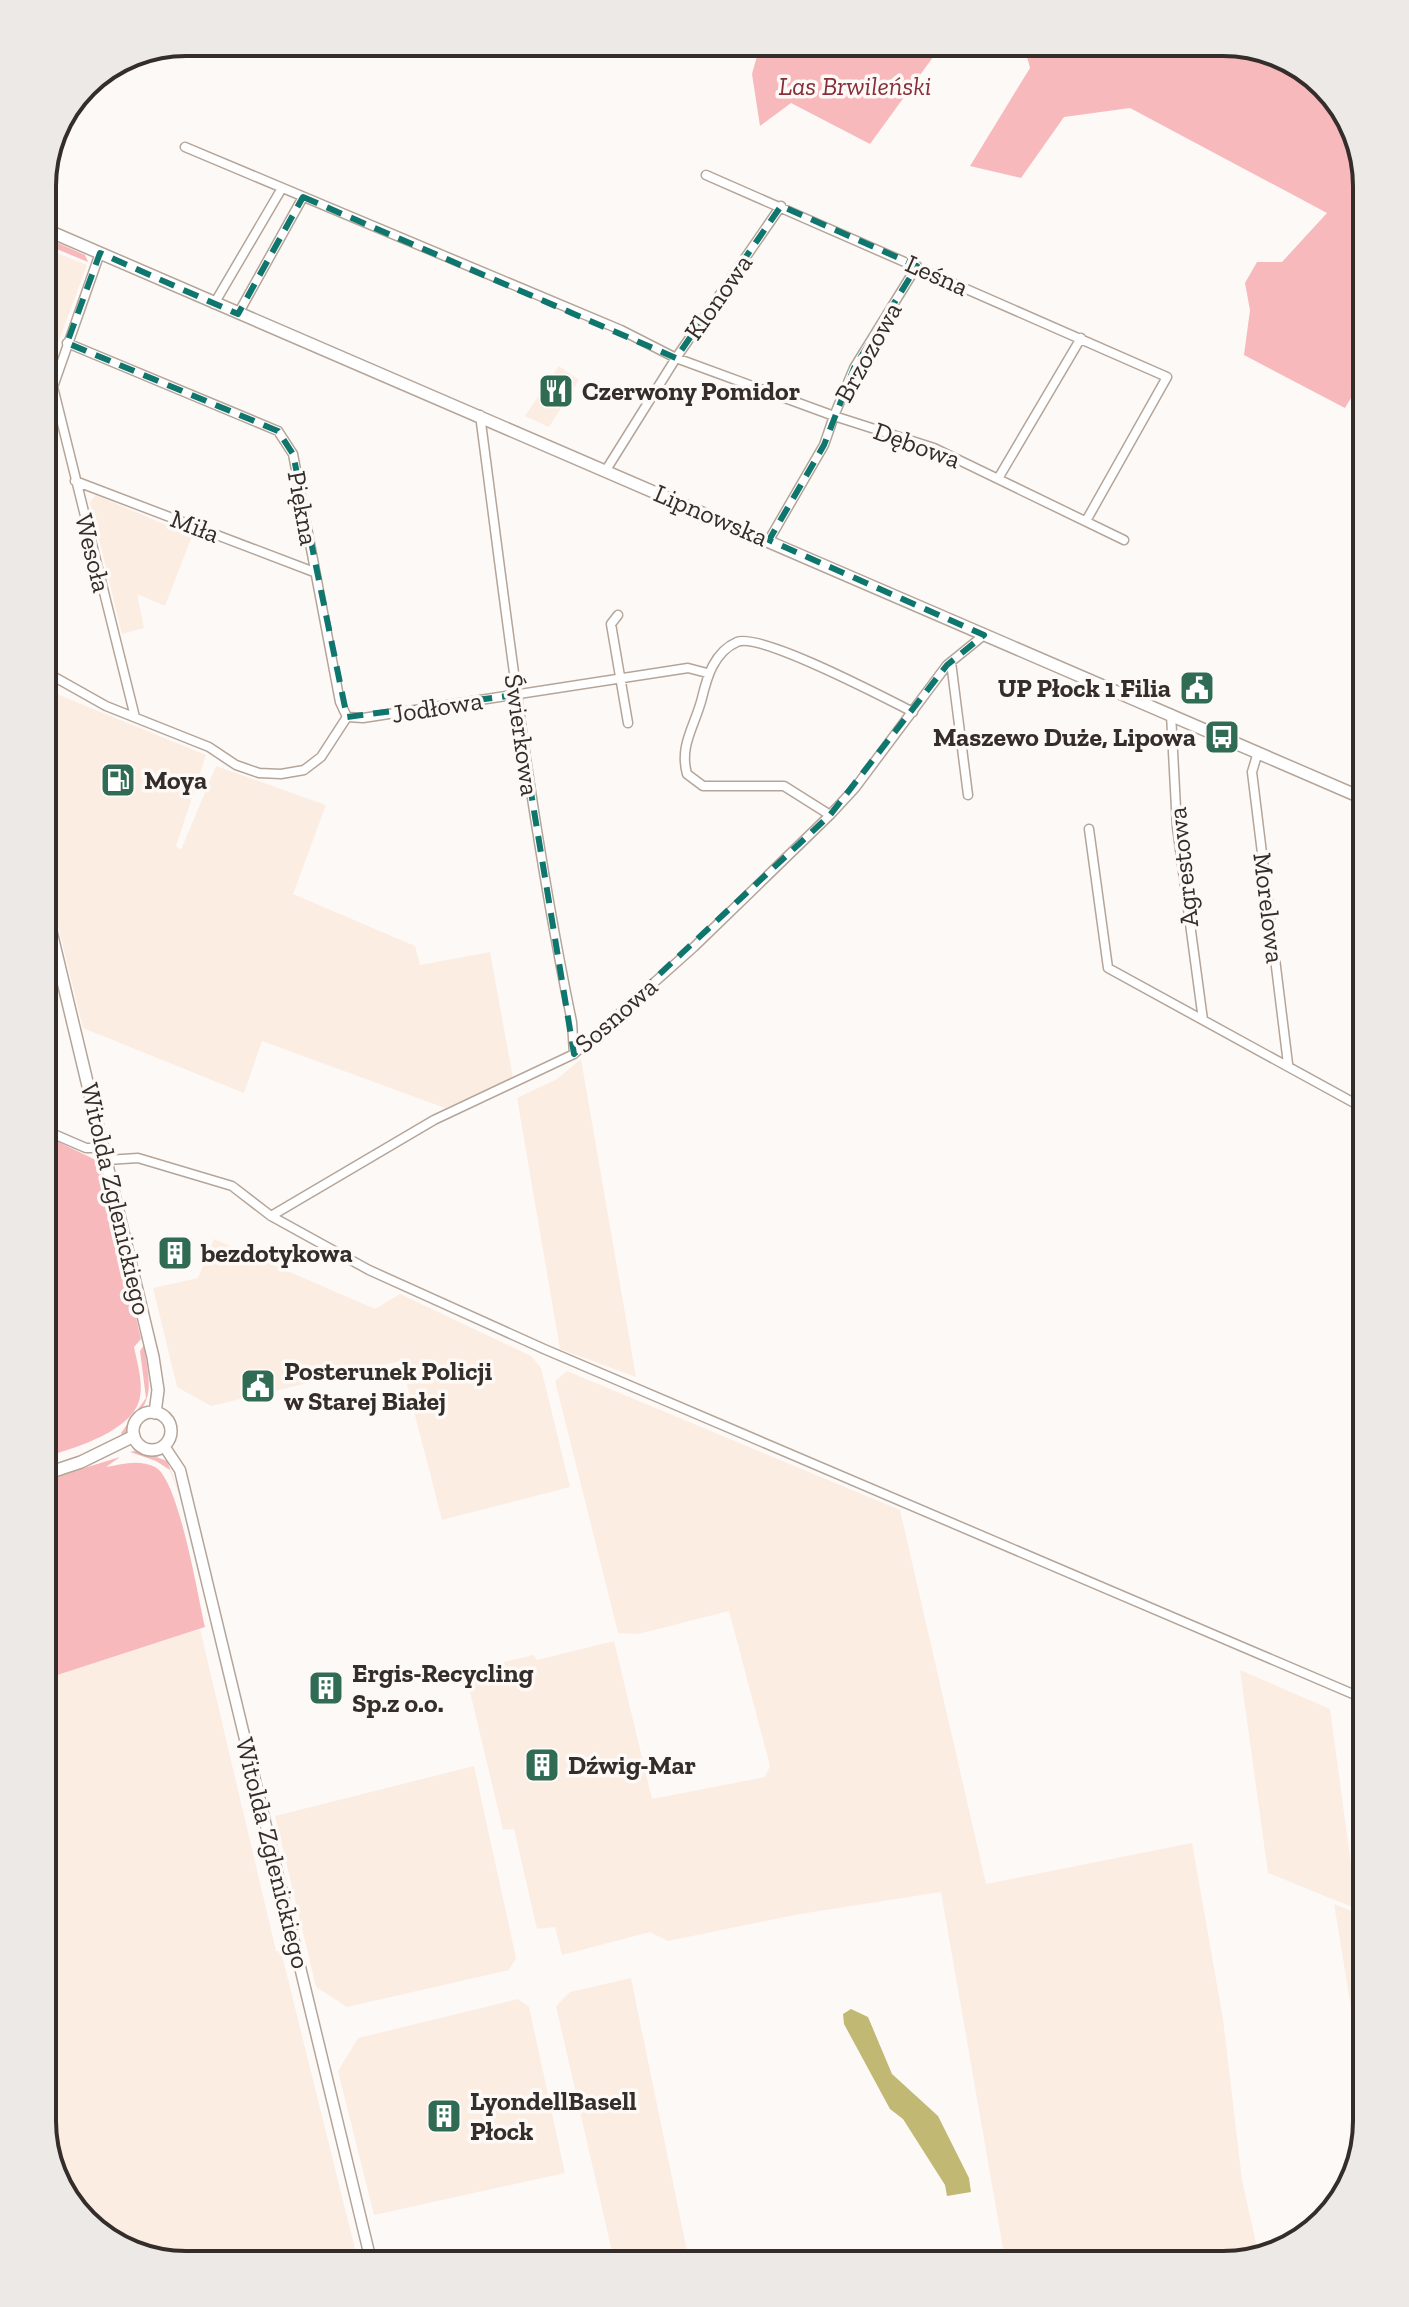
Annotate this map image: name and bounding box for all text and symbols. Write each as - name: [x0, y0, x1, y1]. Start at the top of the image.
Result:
- park label: Las Brwileński: [779, 70, 931, 102]
- street label: Leśna: [901, 247, 974, 303]
- street label: Klonowa: [677, 248, 759, 346]
- street label: Brzozowa: [827, 296, 909, 408]
- restaurant icon: Czerwony Pomidor: [537, 372, 575, 410]
- place label: Czerwony Pomidor: [582, 375, 800, 407]
- street label: Dębowa: [869, 415, 965, 476]
- street label: Piękna: [281, 468, 325, 548]
- street label: Lipnowska: [649, 477, 773, 554]
- street label: Miła: [166, 502, 224, 550]
- street label: Wesoła: [68, 510, 118, 596]
- public building icon: UP Płock 1 Filia: [1178, 669, 1216, 707]
- street label: Świerkowa: [498, 672, 546, 798]
- place label: UP Płock 1 Filia: [998, 672, 1171, 704]
- street label: Jodłowa: [389, 684, 485, 730]
- bus stop icon: Maszewo Duże, Lipowa: [1203, 718, 1241, 756]
- place label: Maszewo Duże, Lipowa: [933, 721, 1196, 753]
- fuel station icon: Moya: [99, 761, 137, 799]
- place label: Moya: [144, 764, 207, 796]
- street label: Agrestowa: [1161, 805, 1205, 929]
- street label: Morelowa: [1246, 851, 1292, 966]
- street label: Sosnowa: [568, 970, 664, 1060]
- street label: Witolda Zglenickiego: [74, 1080, 158, 1318]
- building icon: bezdotykowa: [156, 1234, 194, 1272]
- place label: bezdotykowa: [200, 1237, 353, 1269]
- place label: Posterunek Policji w Starej Białej: [284, 1355, 492, 1417]
- public building icon: Posterunek Policji w Starej Białej: [239, 1367, 277, 1405]
- place label: Ergis-Recycling Sp.z o.o.: [352, 1657, 534, 1719]
- building icon: Ergis-Recycling Sp.z o.o.: [307, 1669, 345, 1707]
- street label: Witolda Zglenickiego: [229, 1734, 317, 1972]
- building icon: Dźwig-Mar: [523, 1746, 561, 1784]
- place label: Dźwig-Mar: [568, 1749, 696, 1781]
- place label: LyondellBasell Płock: [470, 2085, 637, 2147]
- building icon: LyondellBasell Płock: [425, 2097, 463, 2135]

